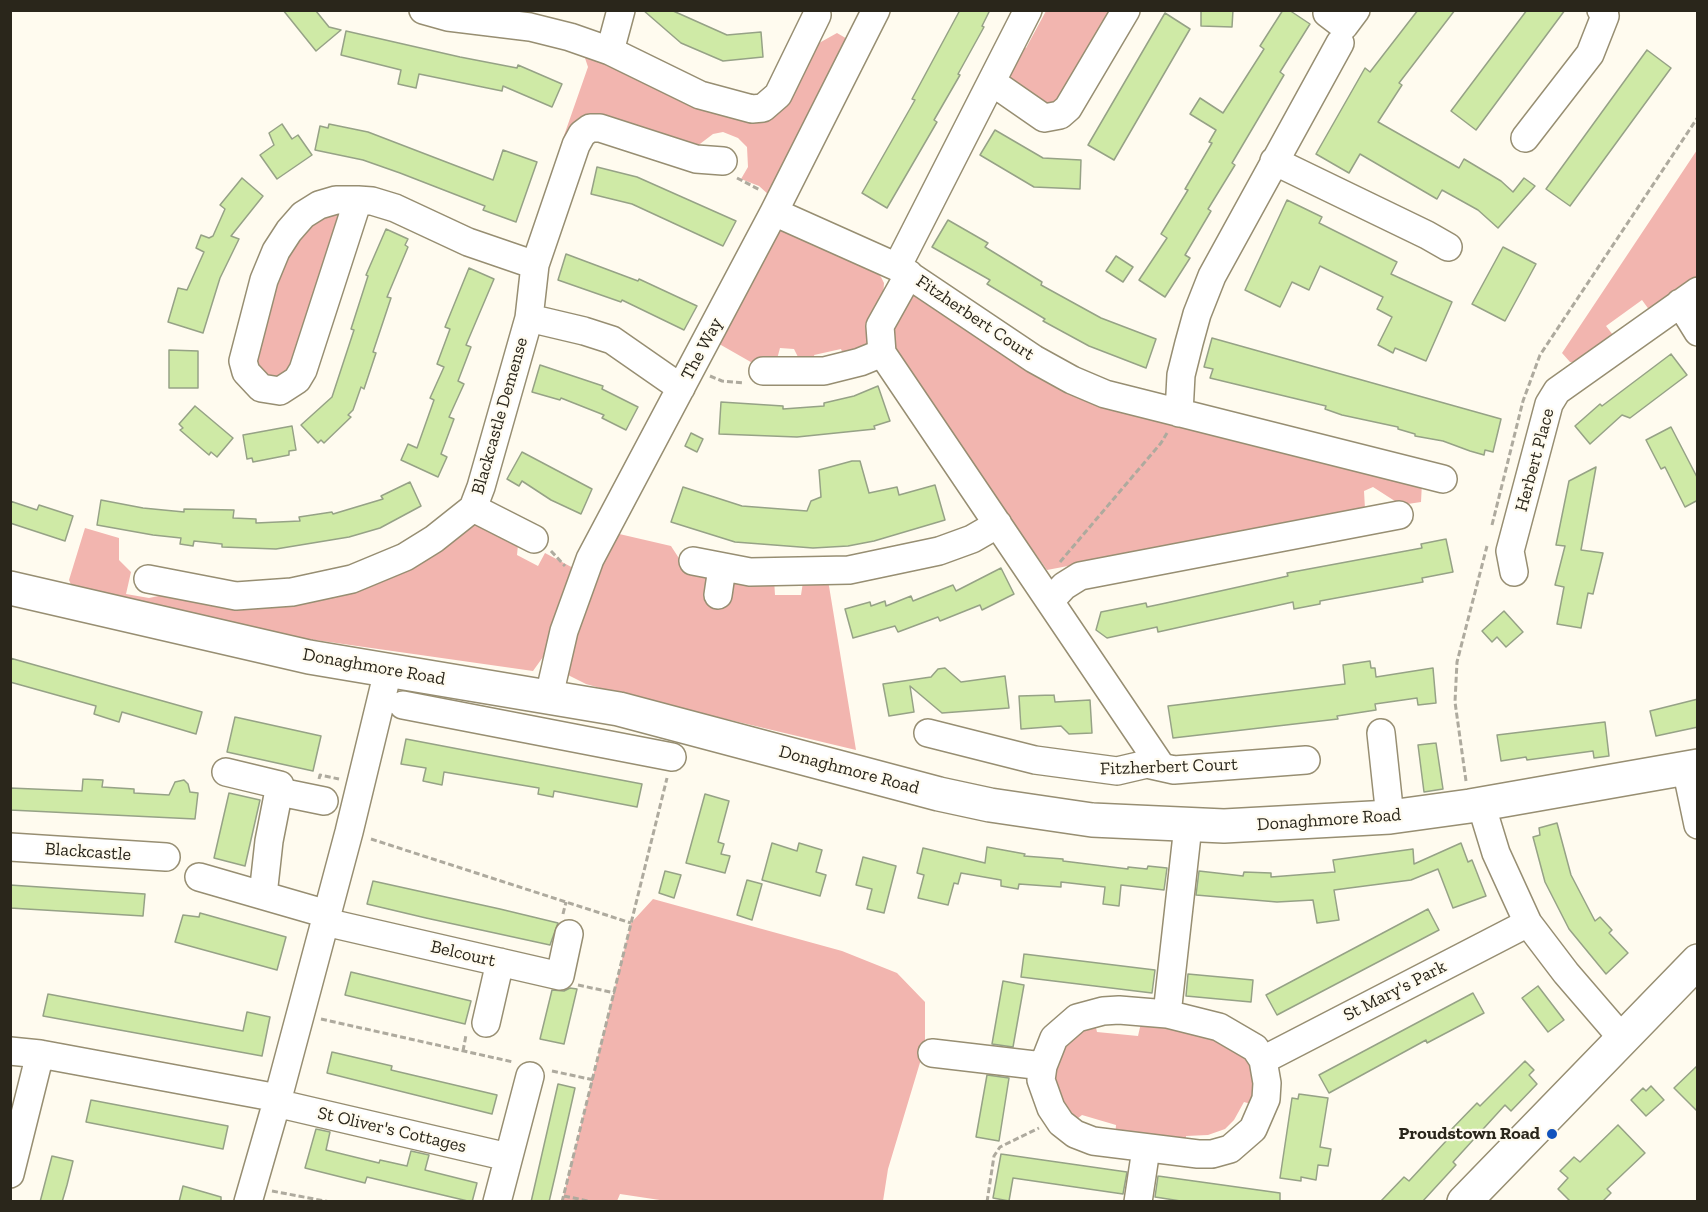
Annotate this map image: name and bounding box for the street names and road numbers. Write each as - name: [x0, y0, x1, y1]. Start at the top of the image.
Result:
- street label: Fitzherbert Court: [912, 271, 1038, 365]
- street label: The Way: [677, 314, 727, 384]
- street label: Blackcastle Demense: [467, 335, 533, 497]
- street label: Herbert Place: [1511, 406, 1559, 514]
- street label: Donaghmore Road: [301, 644, 447, 690]
- street label: Donaghmore Road: [776, 741, 922, 799]
- street label: Fitzherbert Court: [1100, 754, 1238, 780]
- street label: Donaghmore Road: [1256, 804, 1402, 836]
- street label: Blackcastle: [44, 838, 132, 866]
- street label: Belcourt: [428, 936, 498, 972]
- street label: St Mary's Park: [1340, 956, 1450, 1026]
- street label: St Oliver's Cottages: [315, 1102, 469, 1158]

